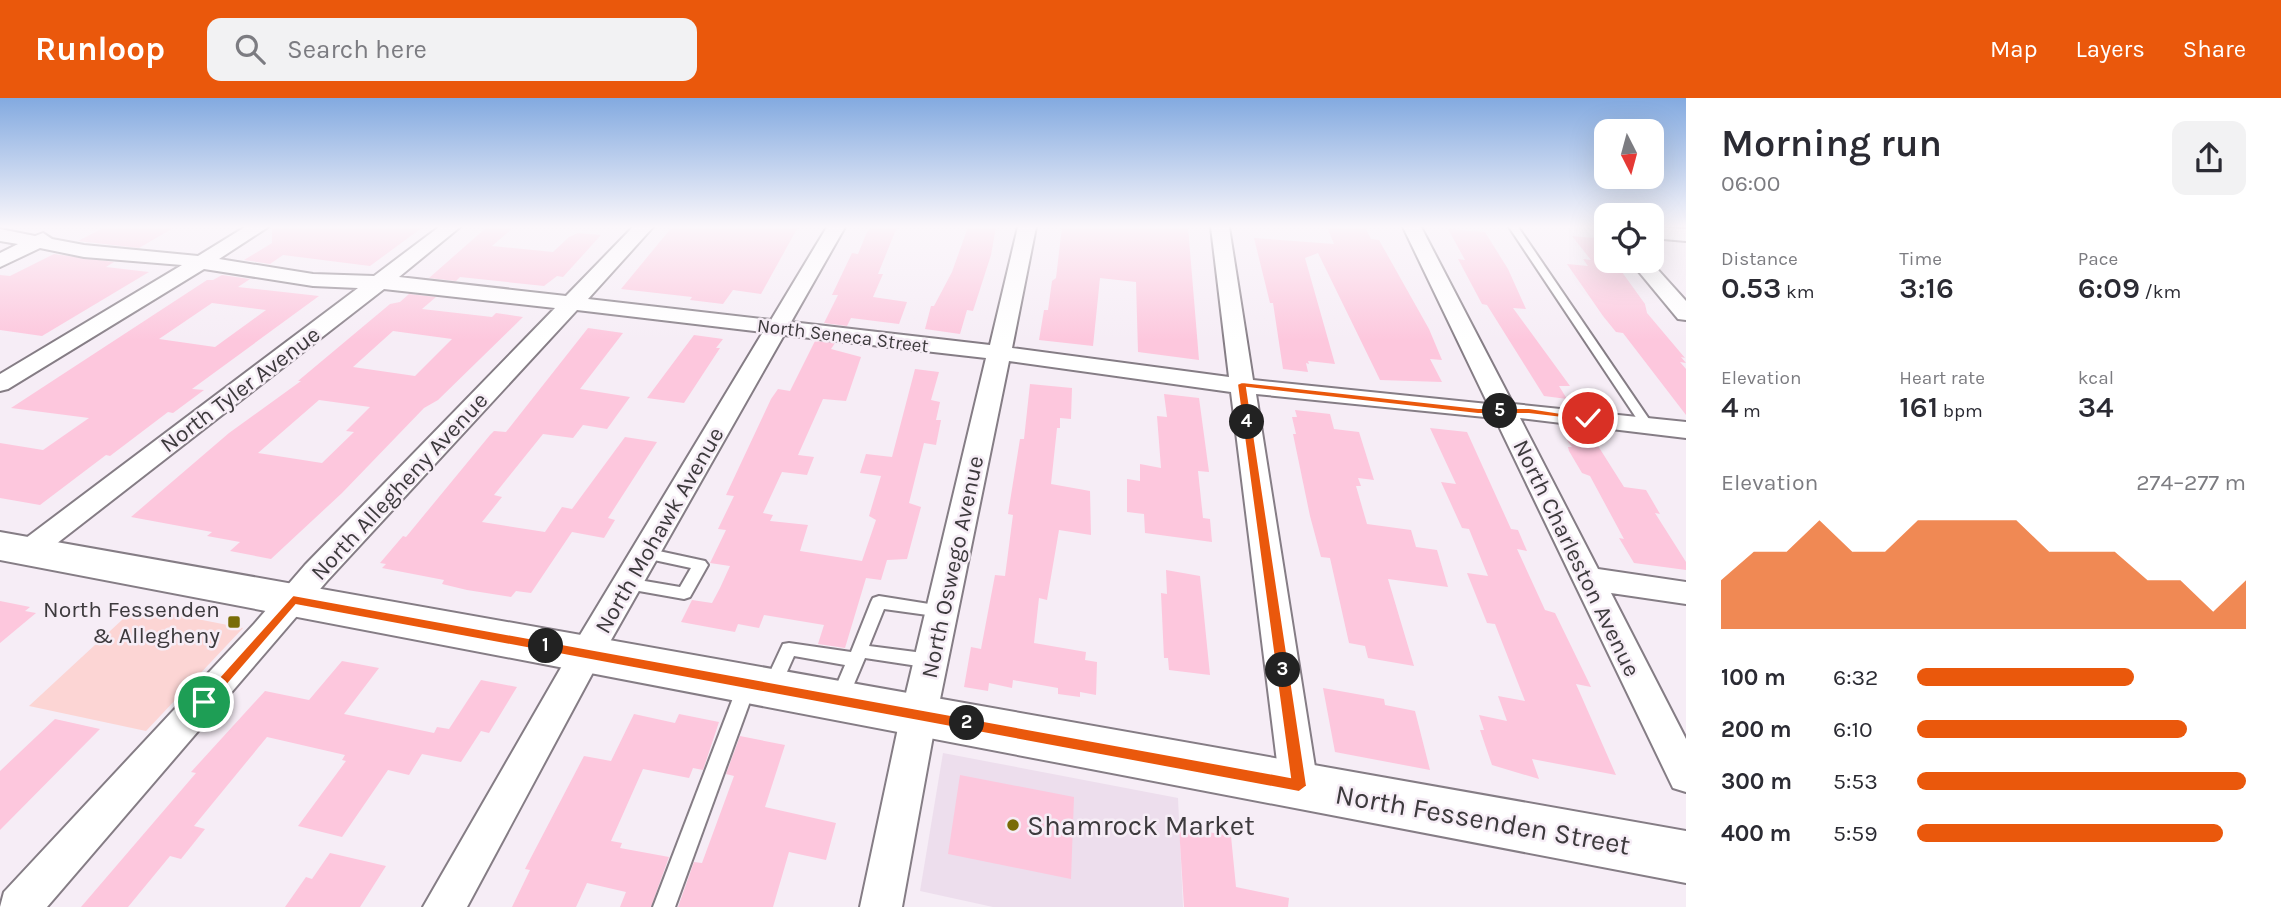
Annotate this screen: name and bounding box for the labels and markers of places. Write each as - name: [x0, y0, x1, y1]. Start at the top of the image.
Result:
- pin: [1558, 388, 1618, 448]
- pin: 5: [1482, 394, 1518, 428]
- pin: 4: [1230, 404, 1264, 440]
- place label: North Fessenden & Allegheny: [43, 596, 220, 649]
- marker: North Fessenden & Allegheny: [226, 614, 242, 630]
- pin: 1: [528, 628, 564, 664]
- pin: 3: [1266, 652, 1300, 688]
- pin: [174, 672, 234, 732]
- pin: 2: [950, 706, 984, 740]
- place label: Shamrock Market: [1027, 809, 1255, 842]
- marker: Shamrock Market: [1005, 817, 1021, 833]

